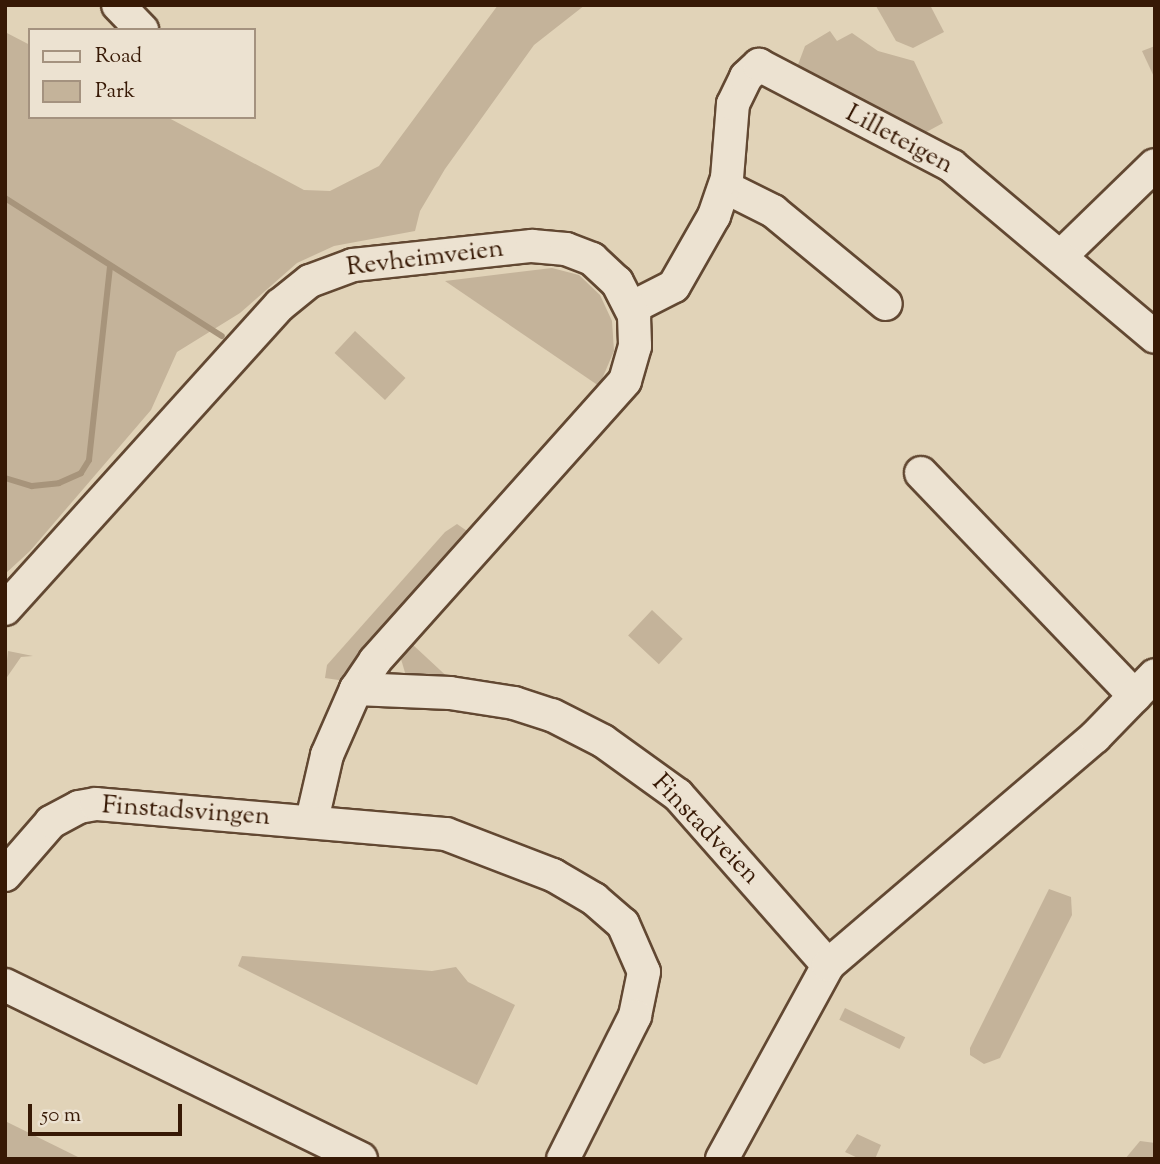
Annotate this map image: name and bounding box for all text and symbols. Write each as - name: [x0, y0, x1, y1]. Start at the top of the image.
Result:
- legend: [28, 28, 256, 119]
- text: Road: [95, 42, 142, 72]
- text: Park: [95, 77, 135, 107]
- street label: Lilleteigen: [840, 99, 958, 181]
- street label: Revheimveien: [345, 234, 505, 284]
- street label: Finstadveien: [645, 768, 765, 892]
- street label: Finstadsvingen: [101, 791, 271, 833]
- scale bar: [32, 1090, 186, 1134]
- text: 50 m: [41, 1101, 81, 1131]

